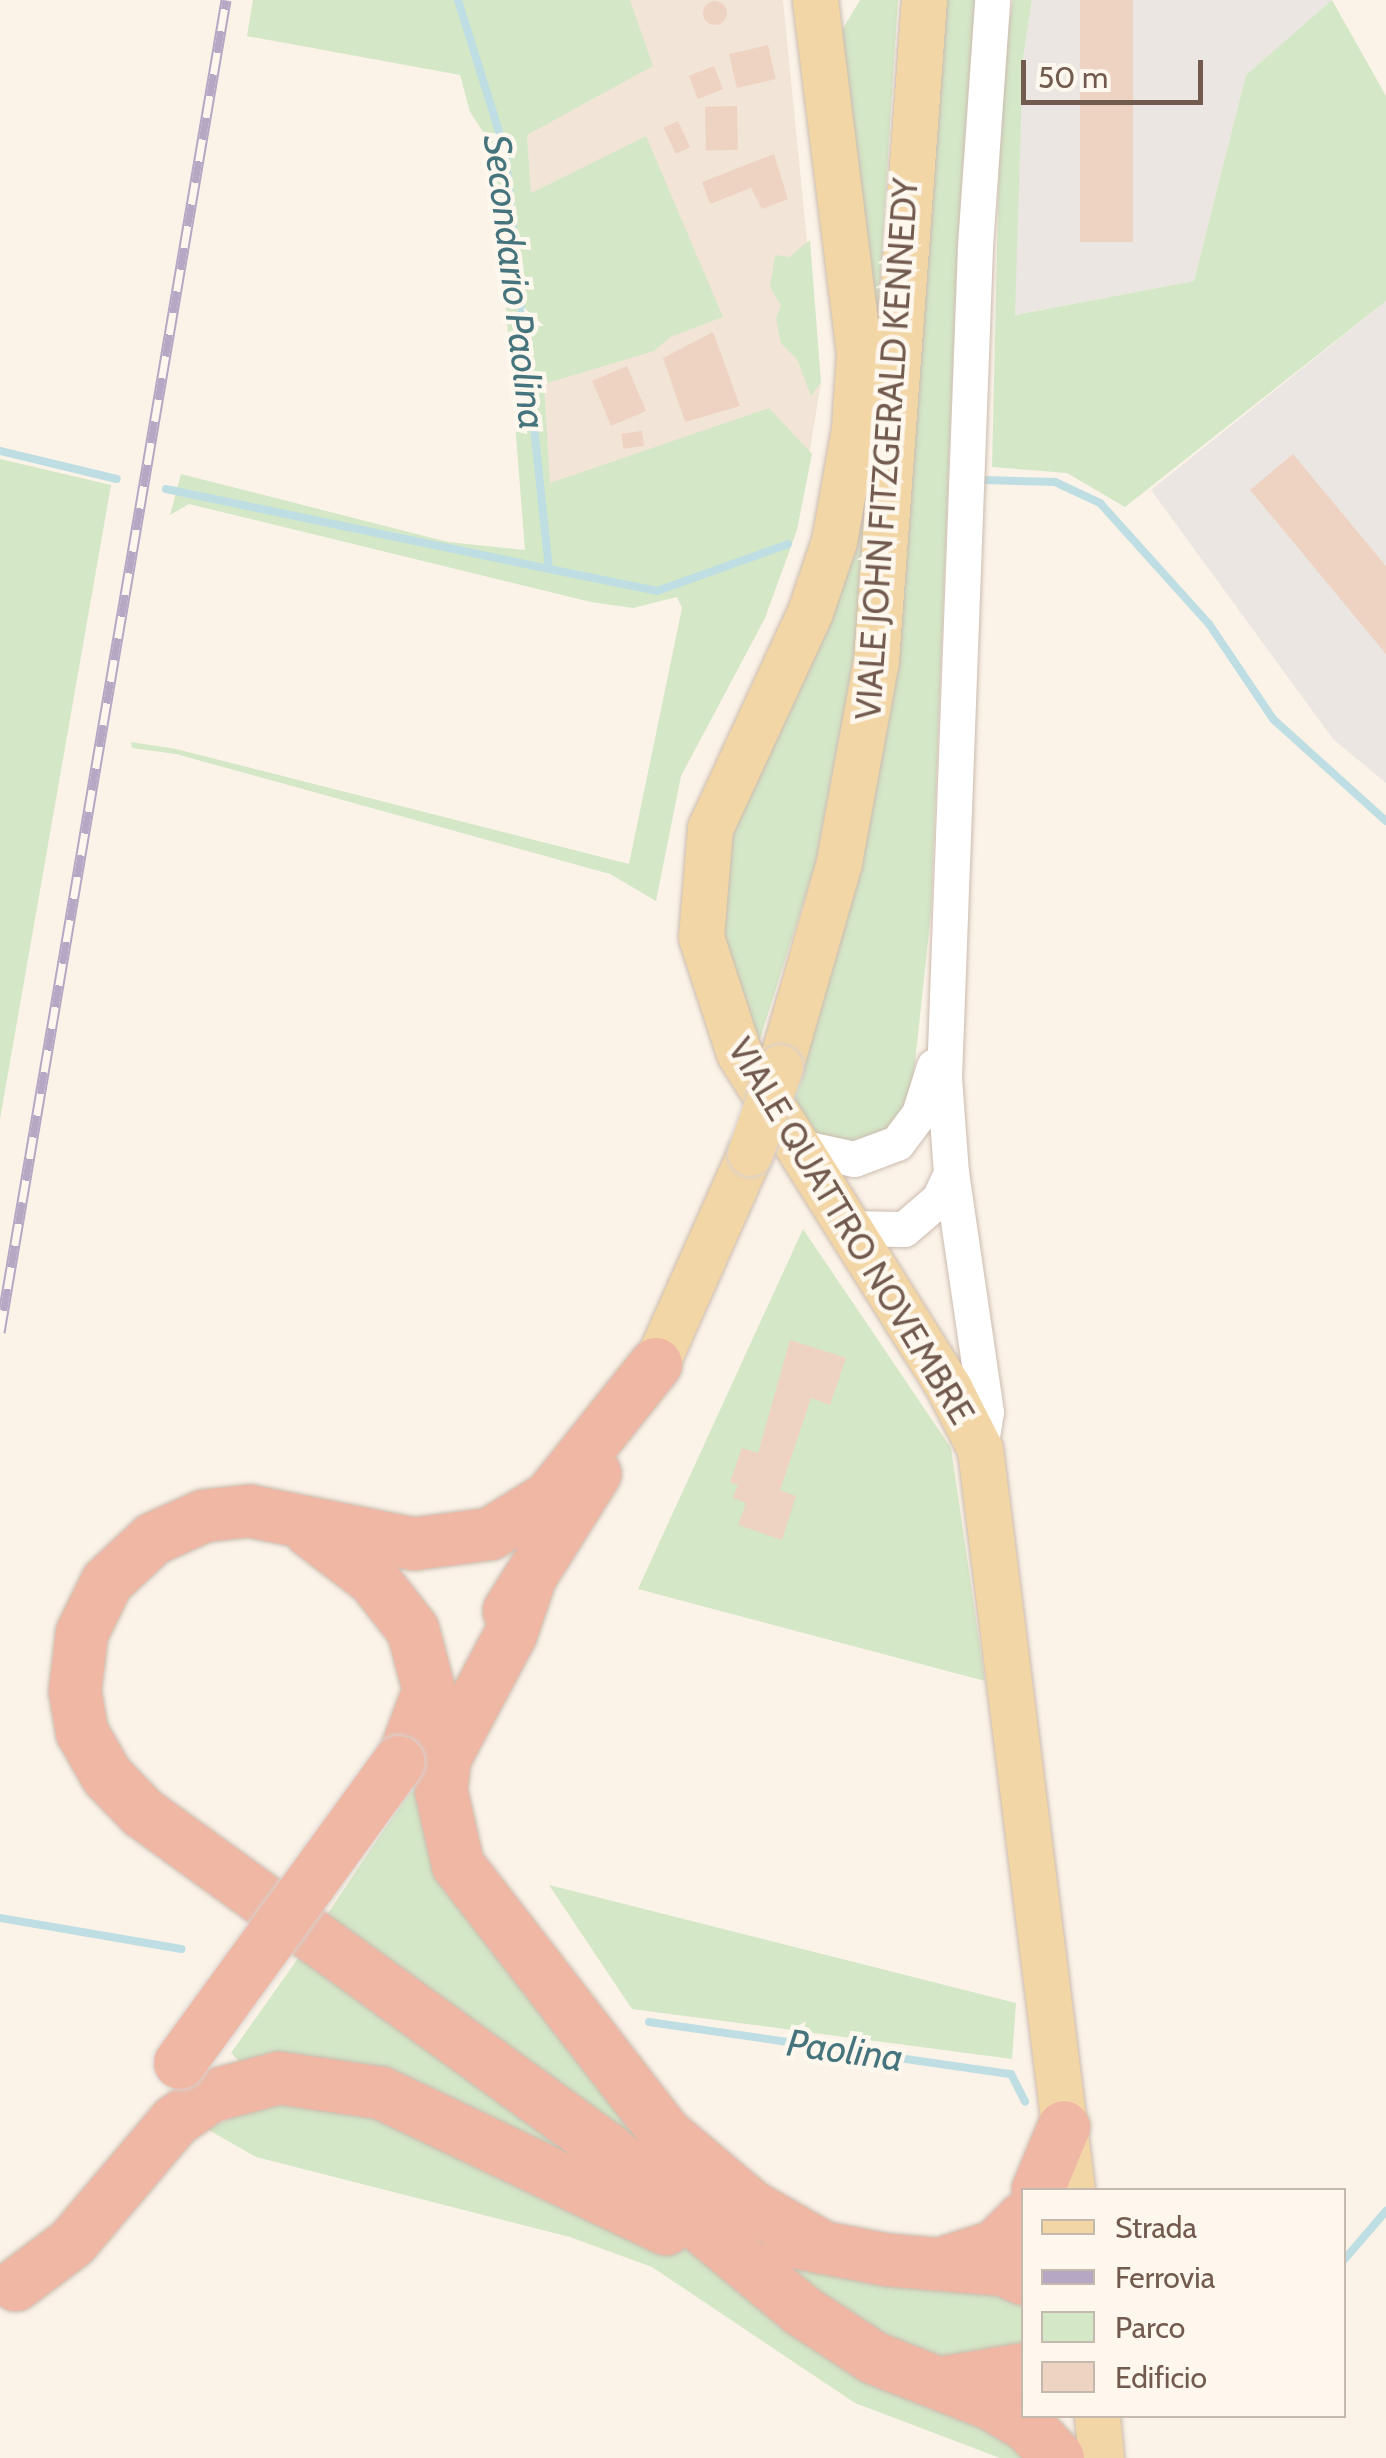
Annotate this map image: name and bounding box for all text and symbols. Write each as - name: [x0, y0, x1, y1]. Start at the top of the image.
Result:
- scale bar: [1026, 40, 1208, 102]
- text: 50 m: [1038, 59, 1108, 96]
- water label: Secondario Paolina: [474, 132, 556, 432]
- street label: VIALE JOHN FITZGERALD KENNEDY: [847, 177, 927, 721]
- street label: VIALE QUATTRO NOVEMBRE: [719, 1030, 983, 1432]
- water label: Paolina: [784, 2019, 906, 2081]
- legend: [1021, 2188, 1346, 2418]
- text: Strada: [1115, 2209, 1197, 2246]
- text: Ferrovia: [1115, 2259, 1215, 2296]
- text: Parco: [1115, 2309, 1185, 2346]
- text: Edificio: [1115, 2359, 1207, 2396]

